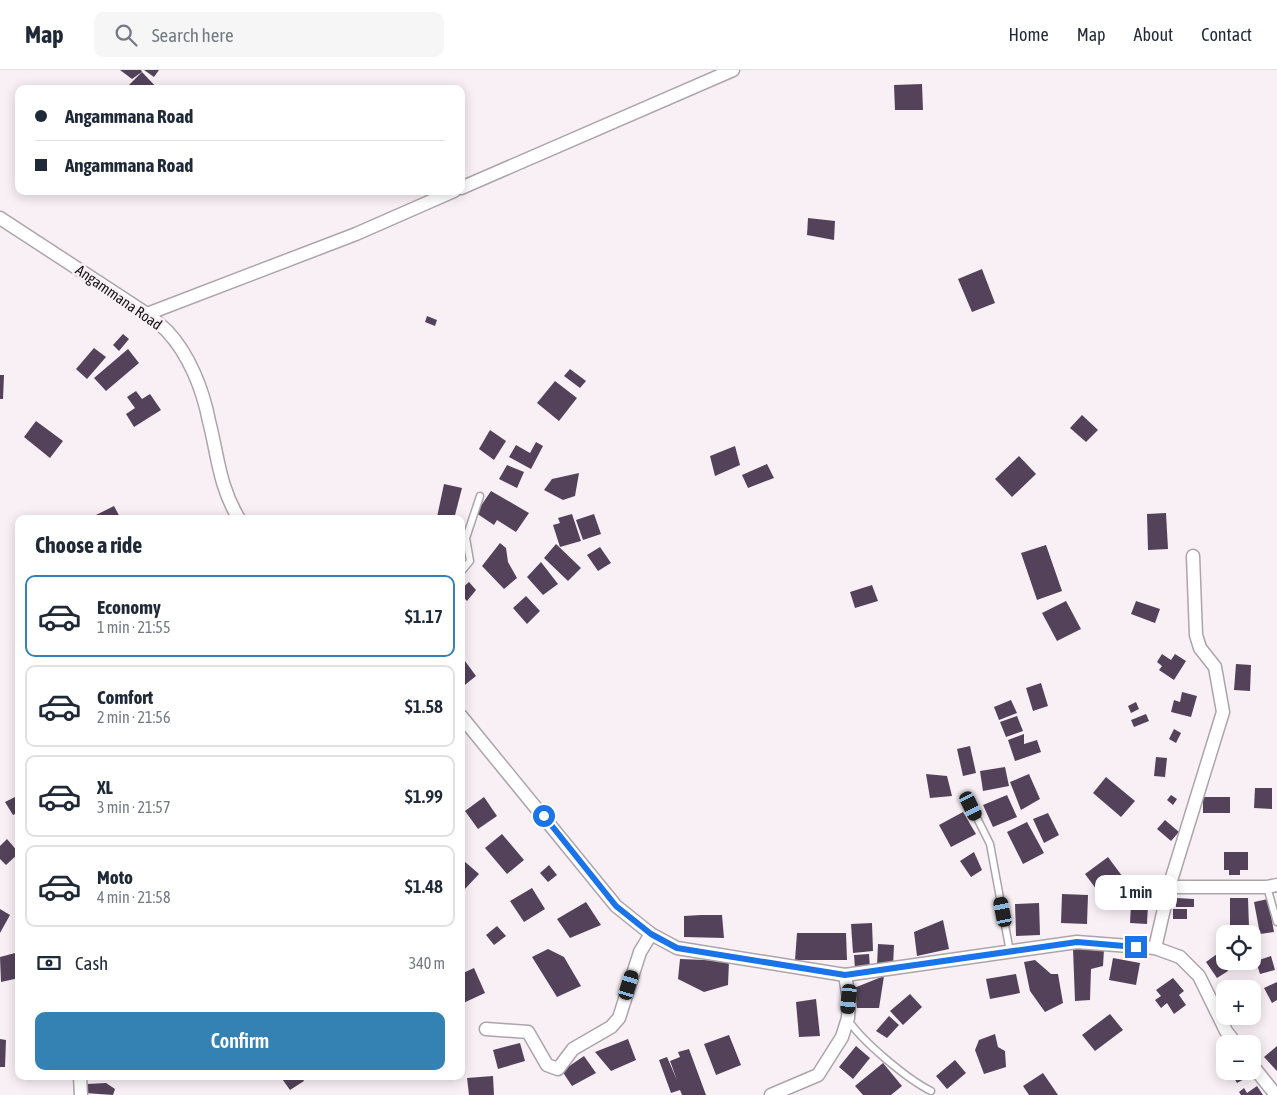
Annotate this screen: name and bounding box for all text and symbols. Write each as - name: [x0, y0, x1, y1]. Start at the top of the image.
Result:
- search box: [94, 12, 444, 57]
- text: Map: [25, 21, 64, 48]
- icon: search: [112, 21, 140, 49]
- text: Search here: [152, 24, 234, 46]
- text: Home: [1009, 24, 1049, 45]
- text: Map: [1077, 24, 1106, 45]
- text: About: [1134, 24, 1173, 45]
- text: Contact: [1201, 24, 1252, 45]
- text: Angammana Road: [65, 105, 193, 127]
- text: Angammana Road: [65, 154, 193, 176]
- street label: Angammana Road: [73, 261, 165, 333]
- text: Choose a ride: [35, 532, 142, 558]
- icon: car: [37, 594, 82, 639]
- text: Economy: [97, 596, 161, 618]
- text: $1.17: [405, 605, 443, 627]
- text: 1 min · 21:55: [97, 618, 170, 636]
- icon: car: [37, 684, 82, 729]
- text: Comfort: [97, 686, 153, 708]
- text: $1.58: [405, 695, 443, 717]
- text: 2 min · 21:56: [97, 708, 170, 726]
- icon: car: [37, 774, 82, 819]
- text: XL: [97, 776, 113, 798]
- text: $1.99: [405, 785, 443, 807]
- car: [957, 789, 984, 823]
- text: 3 min · 21:57: [97, 798, 170, 816]
- route start: [533, 805, 555, 827]
- icon: car: [37, 864, 82, 909]
- text: Moto: [97, 866, 133, 888]
- callout: 1 min: [1095, 874, 1177, 910]
- text: $1.48: [405, 875, 443, 897]
- text: 1 min: [1120, 883, 1152, 901]
- text: 4 min · 21:58: [97, 888, 170, 906]
- car: [992, 896, 1013, 928]
- map controls: [1216, 925, 1261, 1080]
- button: locate: [1216, 925, 1261, 970]
- route end: [1125, 936, 1147, 958]
- icon: cash: [35, 949, 63, 977]
- text: Cash: [75, 952, 108, 974]
- text: 340 m: [409, 954, 445, 972]
- car: [617, 968, 640, 1002]
- button: +: [1216, 980, 1261, 1025]
- car: [840, 983, 857, 1015]
- button: Confirm: [35, 1012, 445, 1070]
- button: −: [1216, 1035, 1261, 1080]

